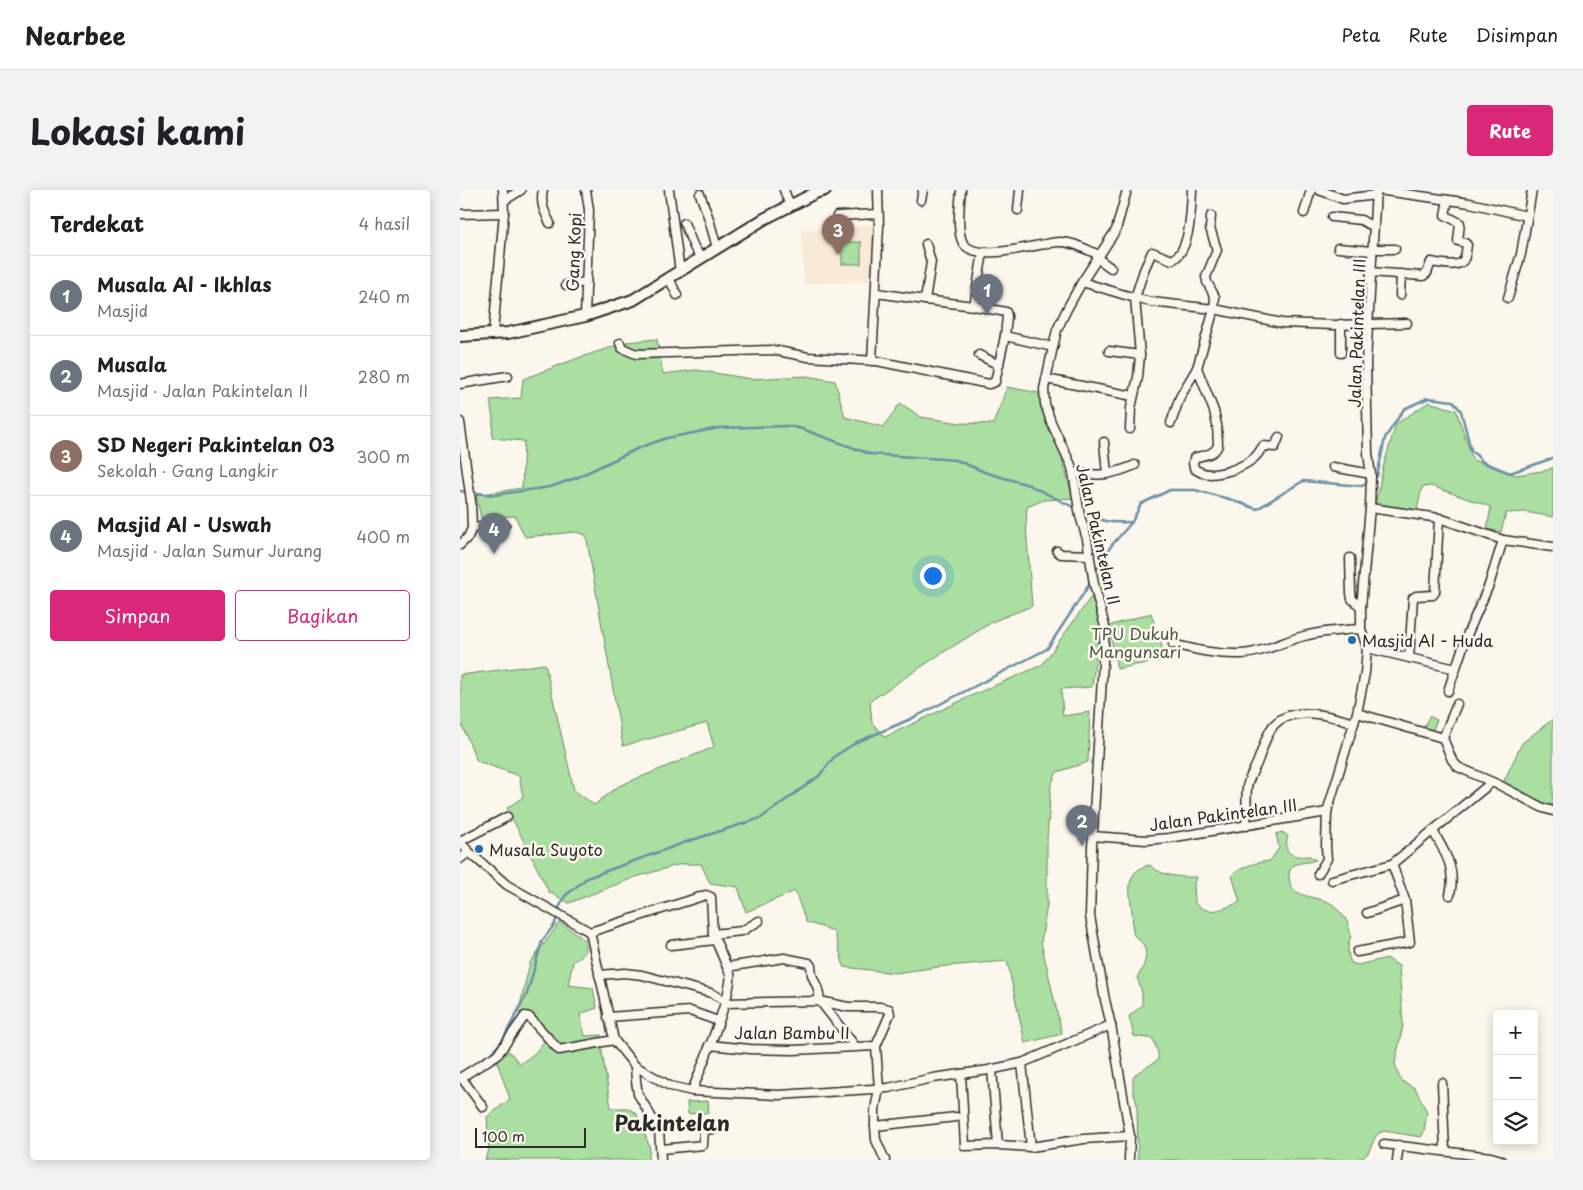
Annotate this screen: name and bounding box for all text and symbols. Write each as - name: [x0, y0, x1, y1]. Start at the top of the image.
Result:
- text: Nearbee: [25, 17, 126, 53]
- text: Peta: [1341, 21, 1380, 48]
- text: Rute: [1408, 21, 1448, 48]
- text: Disimpan: [1476, 21, 1558, 48]
- text: Lokasi kami: [30, 104, 245, 157]
- button: Rute: [1467, 105, 1553, 156]
- text: Terdekat: [50, 207, 144, 239]
- text: 4 hasil: [359, 211, 410, 235]
- street label: Gang Kopi: [560, 212, 586, 292]
- pin: 3: [822, 214, 854, 255]
- street label: Jalan Pakintelan III: [1341, 258, 1371, 408]
- text: Musala Al - Ikhlas: [97, 270, 272, 298]
- pin: 1: [971, 274, 1003, 315]
- text: 1: [62, 284, 70, 308]
- text: 240 m: [358, 284, 410, 308]
- text: Masjid: [97, 298, 148, 322]
- text: Musala: [97, 350, 167, 378]
- text: 2: [60, 364, 72, 388]
- text: 280 m: [358, 364, 410, 388]
- text: Masjid · Jalan Pakintelan II: [97, 378, 308, 402]
- text: SD Negeri Pakintelan 03: [97, 430, 335, 458]
- text: 3: [61, 444, 71, 468]
- text: 300 m: [356, 444, 410, 468]
- text: Sekolah · Gang Langkir: [97, 458, 278, 482]
- street label: Jalan Pakintelan II: [1071, 461, 1127, 607]
- text: Masjid Al - Uswah: [97, 510, 272, 538]
- pin: 4: [478, 513, 510, 554]
- text: 4: [61, 524, 71, 548]
- text: 400 m: [357, 524, 410, 548]
- text: Masjid · Jalan Sumur Jurang: [97, 538, 322, 562]
- your location: [920, 563, 946, 589]
- button: Simpan: [50, 590, 225, 641]
- button: Bagikan: [235, 590, 410, 641]
- park label: TPU Dukuh Mangunsari: [1089, 621, 1181, 663]
- place label: Masjid Al - Huda: [1362, 628, 1493, 652]
- marker: Masjid Al - Huda: [1346, 634, 1358, 646]
- street label: Jalan Pakintelan III: [1148, 792, 1298, 836]
- pin: 2: [1066, 805, 1098, 846]
- place label: Musala Suyoto: [489, 837, 603, 861]
- marker: Musala Suyoto: [473, 843, 485, 855]
- map controls: [1493, 1010, 1538, 1145]
- button: +: [1493, 1010, 1538, 1055]
- street label: Jalan Bambu II: [734, 1020, 850, 1044]
- button: −: [1493, 1055, 1538, 1100]
- button: layers: [1493, 1100, 1538, 1145]
- district label: Pakintelan: [614, 1106, 730, 1138]
- scale bar: [475, 1125, 586, 1148]
- text: 100 m: [482, 1126, 525, 1147]

